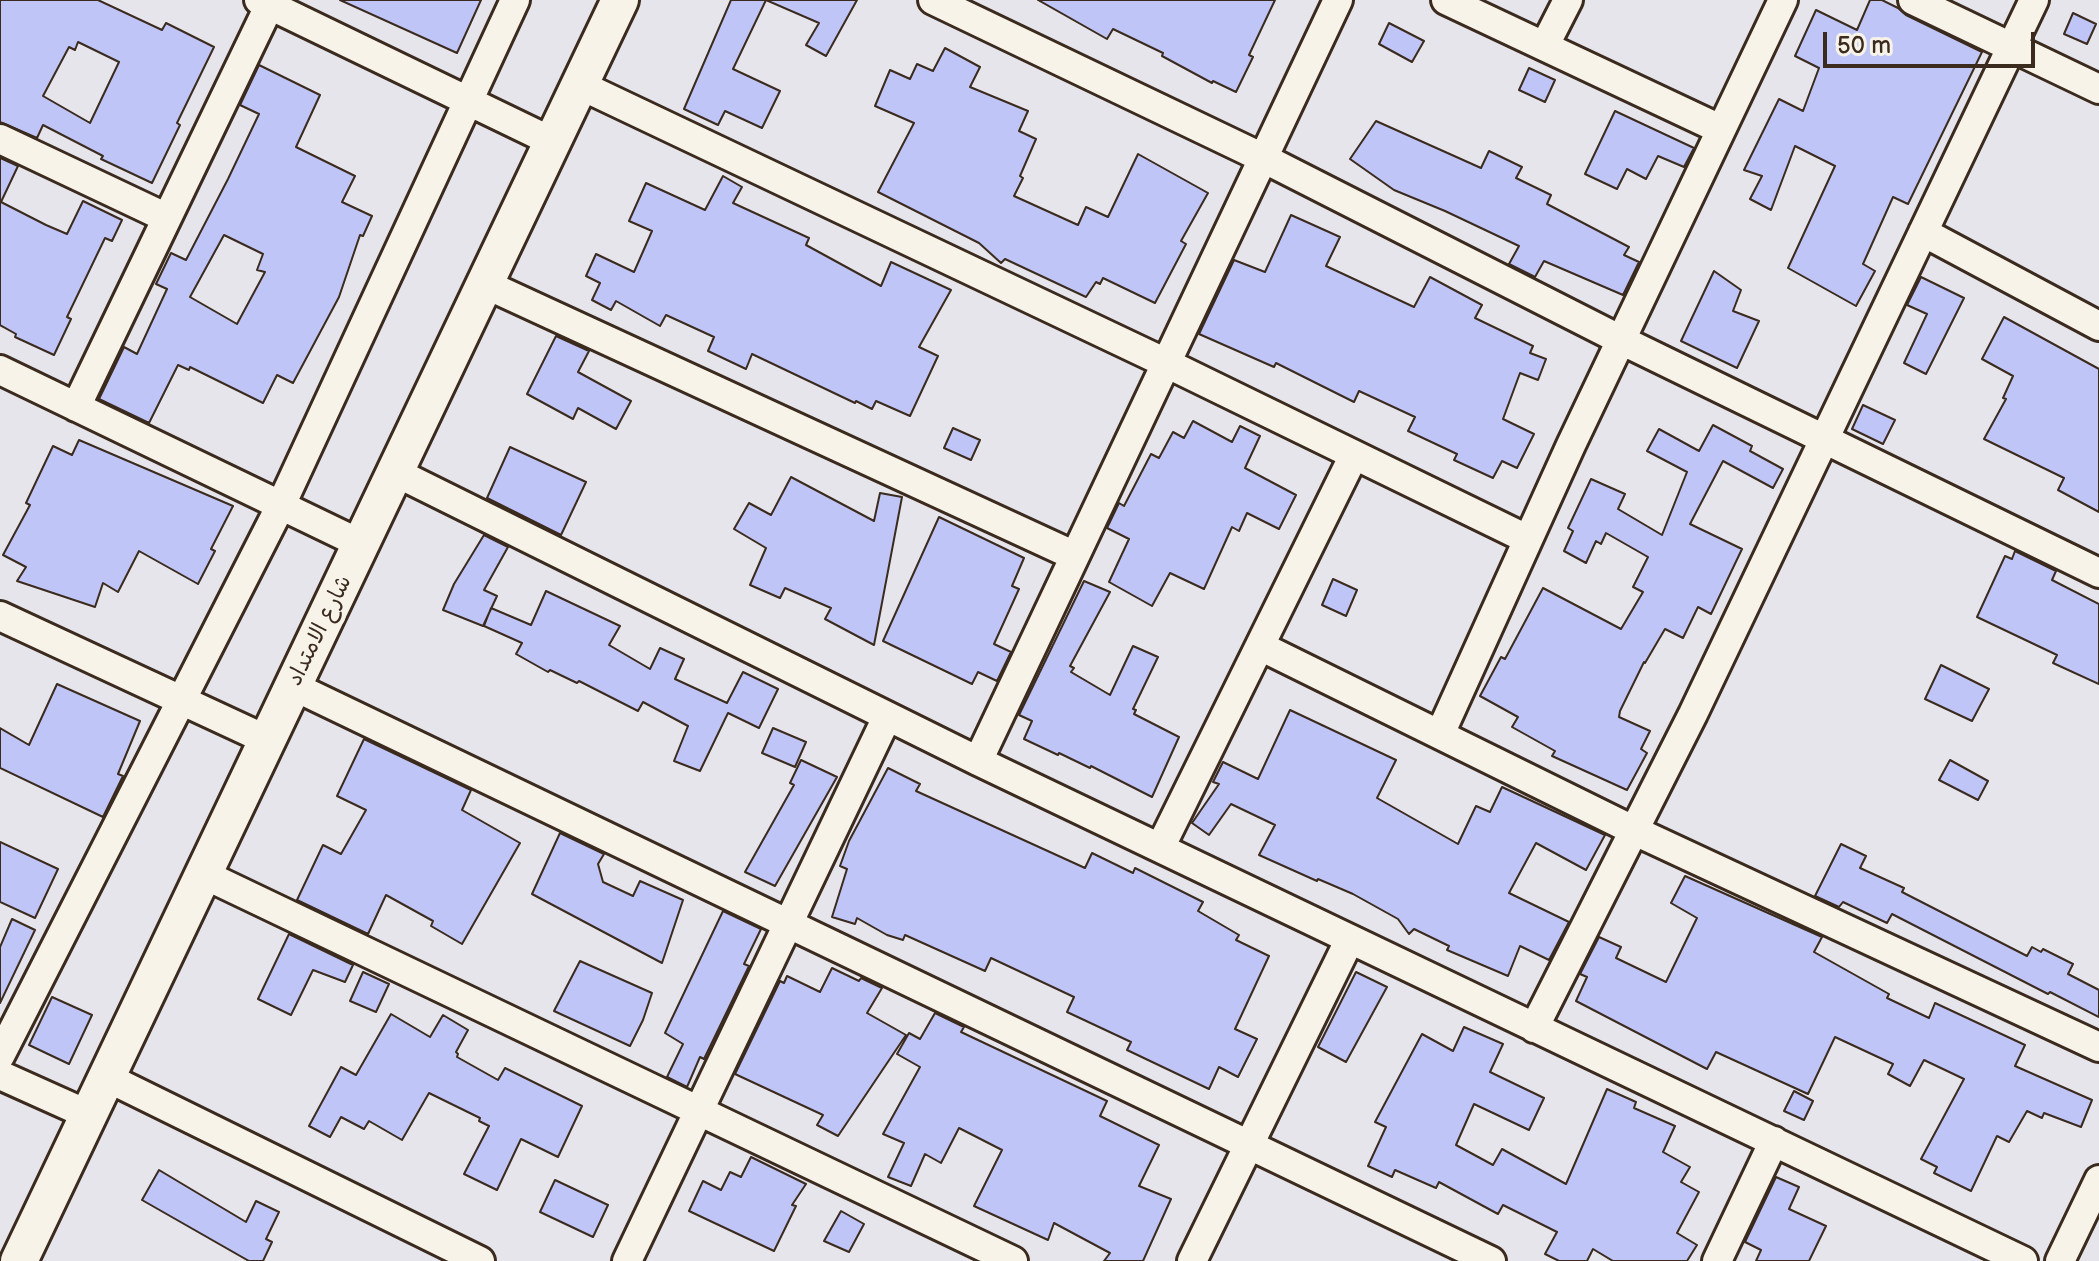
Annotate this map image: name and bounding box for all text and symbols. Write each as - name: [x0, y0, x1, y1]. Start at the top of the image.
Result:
- scale bar: [1827, 16, 2039, 66]
- text: 50 m: [1837, 31, 1891, 60]
- street label: شارع الامتداد: [282, 572, 358, 690]

